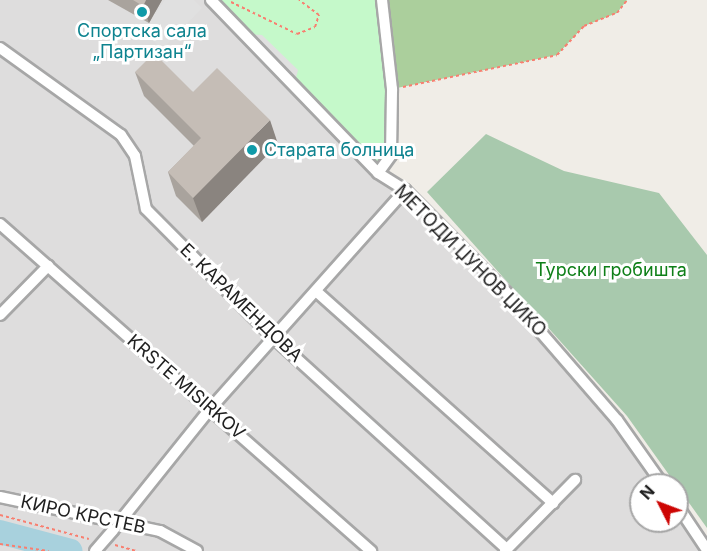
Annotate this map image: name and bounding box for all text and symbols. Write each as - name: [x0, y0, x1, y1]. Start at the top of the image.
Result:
- marker: Спортска сала „Партизан“: [135, 5, 149, 19]
- place label: Спортска сала „Партизан“: [77, 21, 207, 63]
- place label: Старата болница: [264, 139, 414, 161]
- marker: Старата болница: [245, 143, 259, 157]
- street label: МЕТОДИ ЏУНОВ ЏИКО: [390, 181, 550, 341]
- street label: Е. КАРАМЕНДОВА: [175, 239, 307, 367]
- park label: Турски гробишта: [535, 259, 687, 281]
- street label: KRSTE MISIRKOV: [123, 330, 249, 444]
- north arrow: [629, 473, 689, 533]
- text: N: [636, 481, 659, 504]
- street label: КИРО КРСТЕВ: [19, 491, 147, 539]

